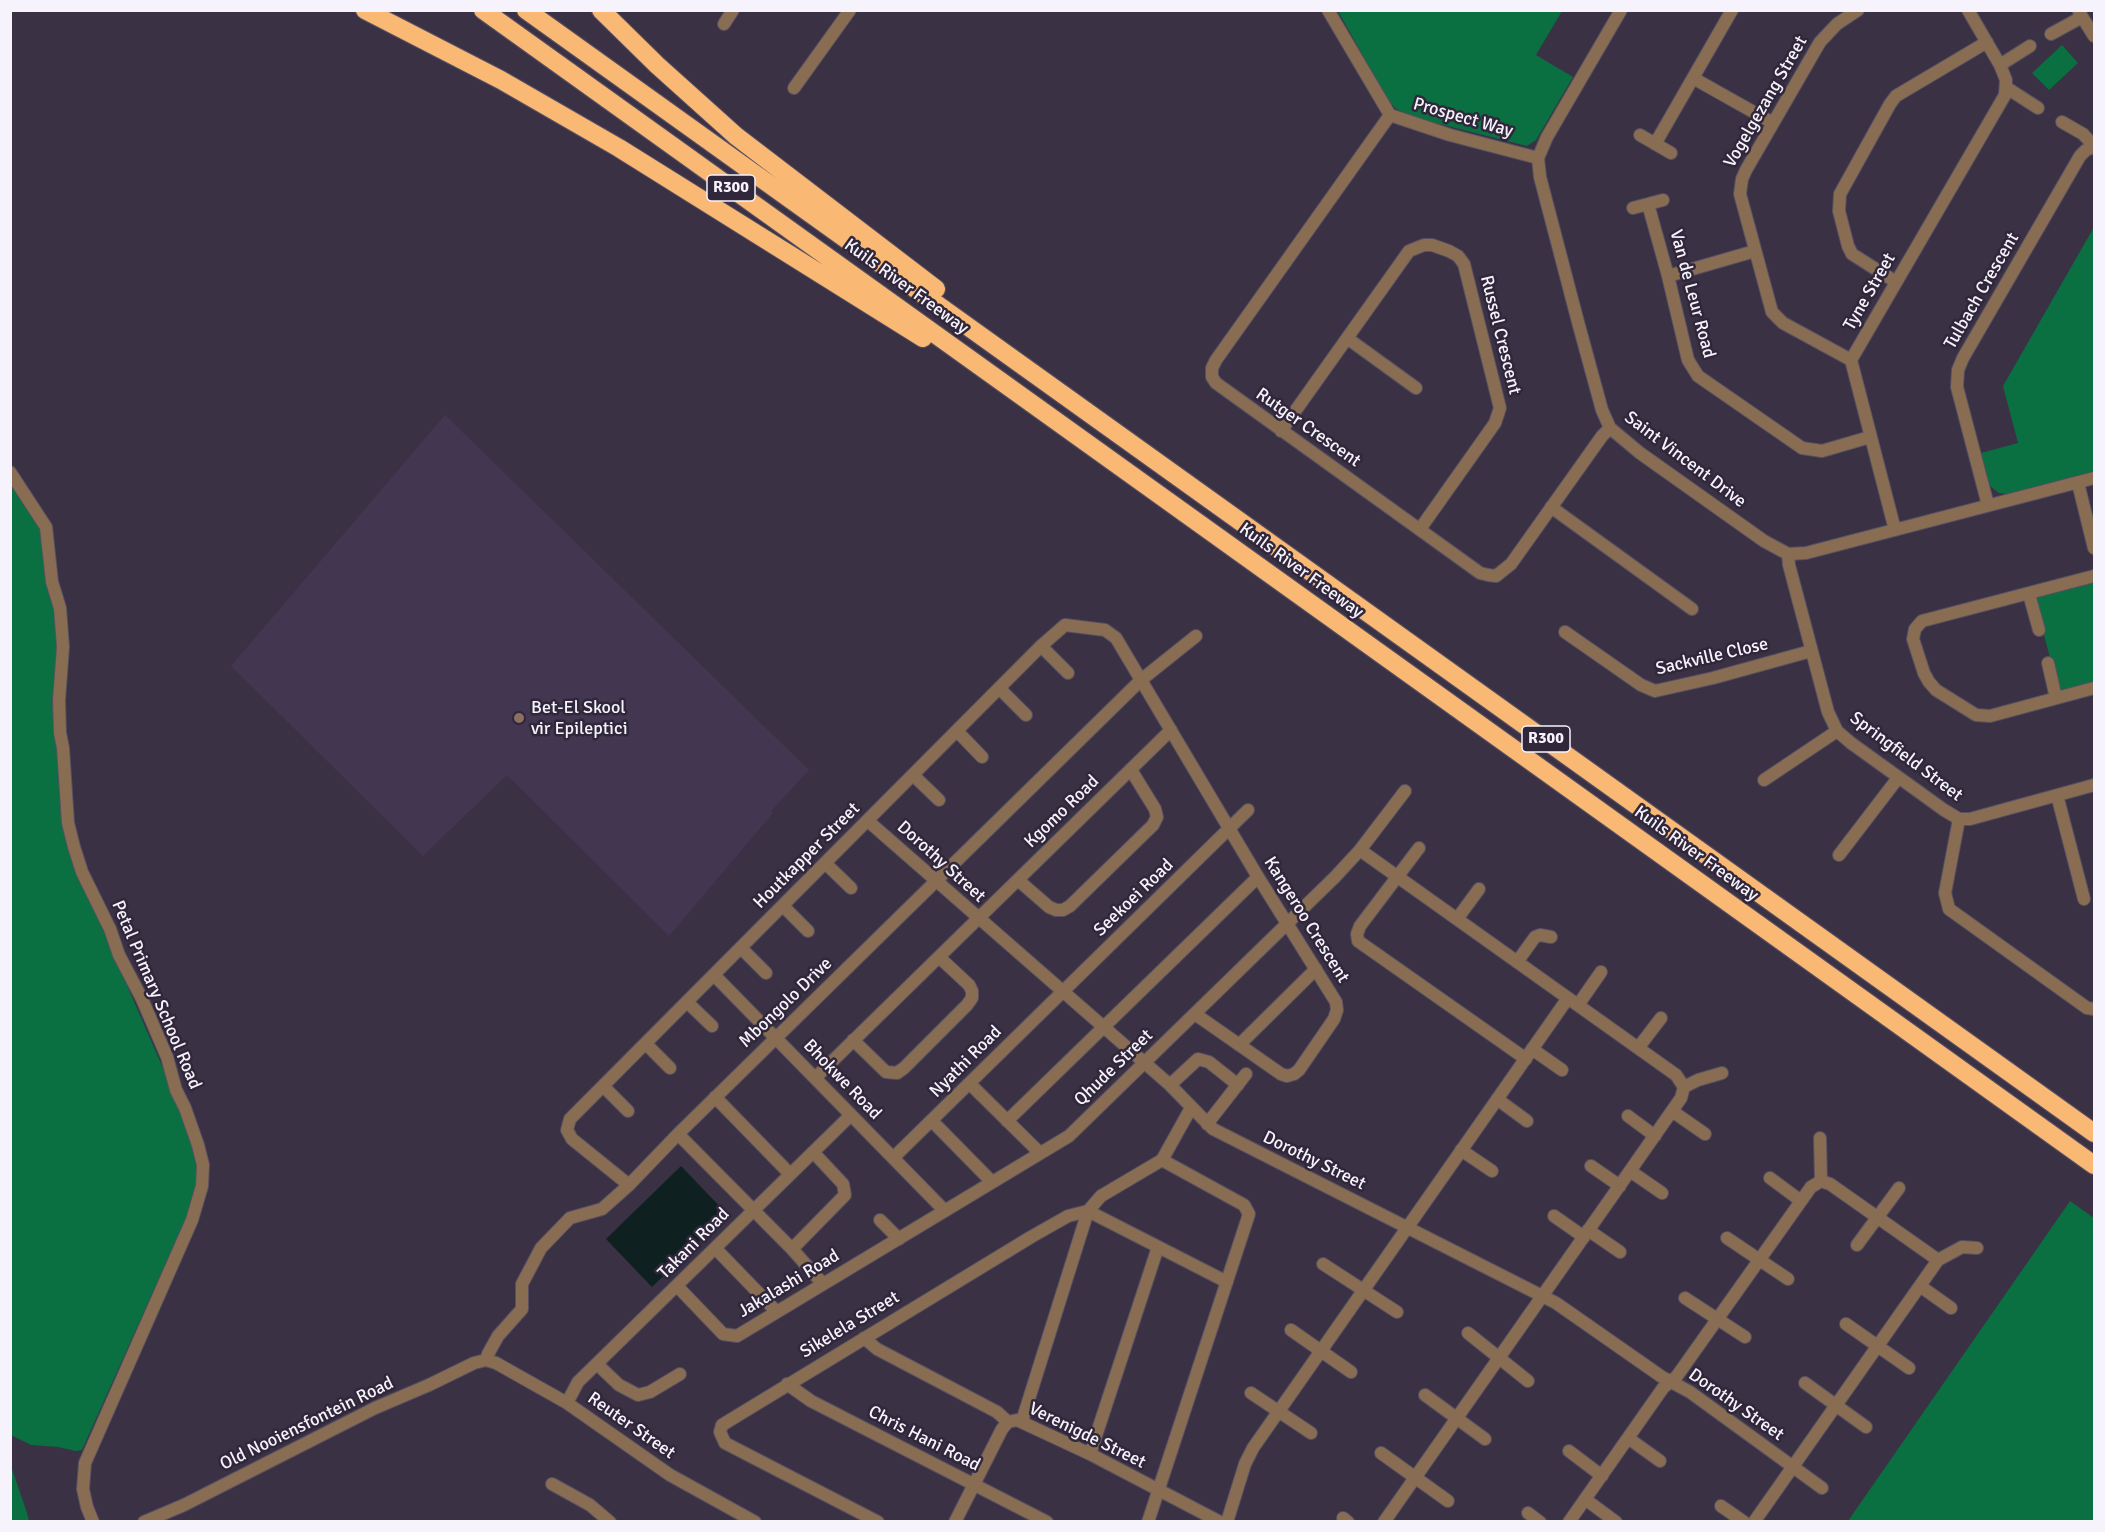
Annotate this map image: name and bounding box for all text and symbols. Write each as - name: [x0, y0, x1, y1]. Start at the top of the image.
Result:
- street label: Vogelgezang Street: [1720, 32, 1812, 172]
- street label: Prospect Way: [1411, 93, 1515, 143]
- road number: R300: [707, 175, 755, 201]
- street label: Van de Leur Road: [1664, 227, 1720, 361]
- street label: Tulbach Crescent: [1940, 229, 2024, 353]
- street label: Kuils River Freeway: [840, 235, 972, 339]
- street label: Tyne Street: [1839, 250, 1901, 334]
- street label: Russel Crescent: [1475, 273, 1525, 397]
- street label: Rutger Crescent: [1251, 384, 1365, 472]
- street label: Saint Vincent Drive: [1620, 407, 1750, 513]
- street label: Kuils River Freeway: [1235, 519, 1367, 623]
- street label: Sackville Close: [1654, 634, 1770, 680]
- place label: Bet-El Skool vir Epileptici: [531, 697, 628, 740]
- street label: Springfield Street: [1845, 708, 1967, 806]
- marker: Bet-El Skool vir Epileptici: [512, 711, 526, 725]
- road number: R300: [1522, 726, 1570, 752]
- street label: Kgomo Road: [1020, 771, 1104, 853]
- street label: Houtkapper Street: [749, 798, 865, 914]
- street label: Kuils River Freeway: [1630, 802, 1762, 906]
- street label: Dorothy Street: [892, 817, 990, 907]
- street label: Kangeroo Crescent: [1258, 853, 1354, 987]
- street label: Seekoei Road: [1090, 855, 1178, 941]
- street label: Petal Primary School Road: [106, 897, 206, 1093]
- street label: Mbongolo Drive: [735, 953, 837, 1053]
- street label: Nyathi Road: [926, 1022, 1006, 1102]
- street label: Qhude Street: [1070, 1025, 1158, 1111]
- street label: Bhokwe Road: [798, 1035, 886, 1125]
- street label: Dorothy Street: [1259, 1127, 1369, 1195]
- street label: Takani Road: [654, 1204, 734, 1284]
- street label: Jakalashi Road: [734, 1245, 844, 1323]
- street label: Sikelela Street: [796, 1287, 904, 1363]
- street label: Dorothy Street: [1684, 1364, 1788, 1446]
- street label: Old Nooiensfontein Road: [217, 1373, 397, 1475]
- street label: Reuter Street: [583, 1388, 679, 1464]
- street label: Verenigde Street: [1025, 1398, 1149, 1474]
- street label: Chris Hani Road: [864, 1402, 984, 1476]

